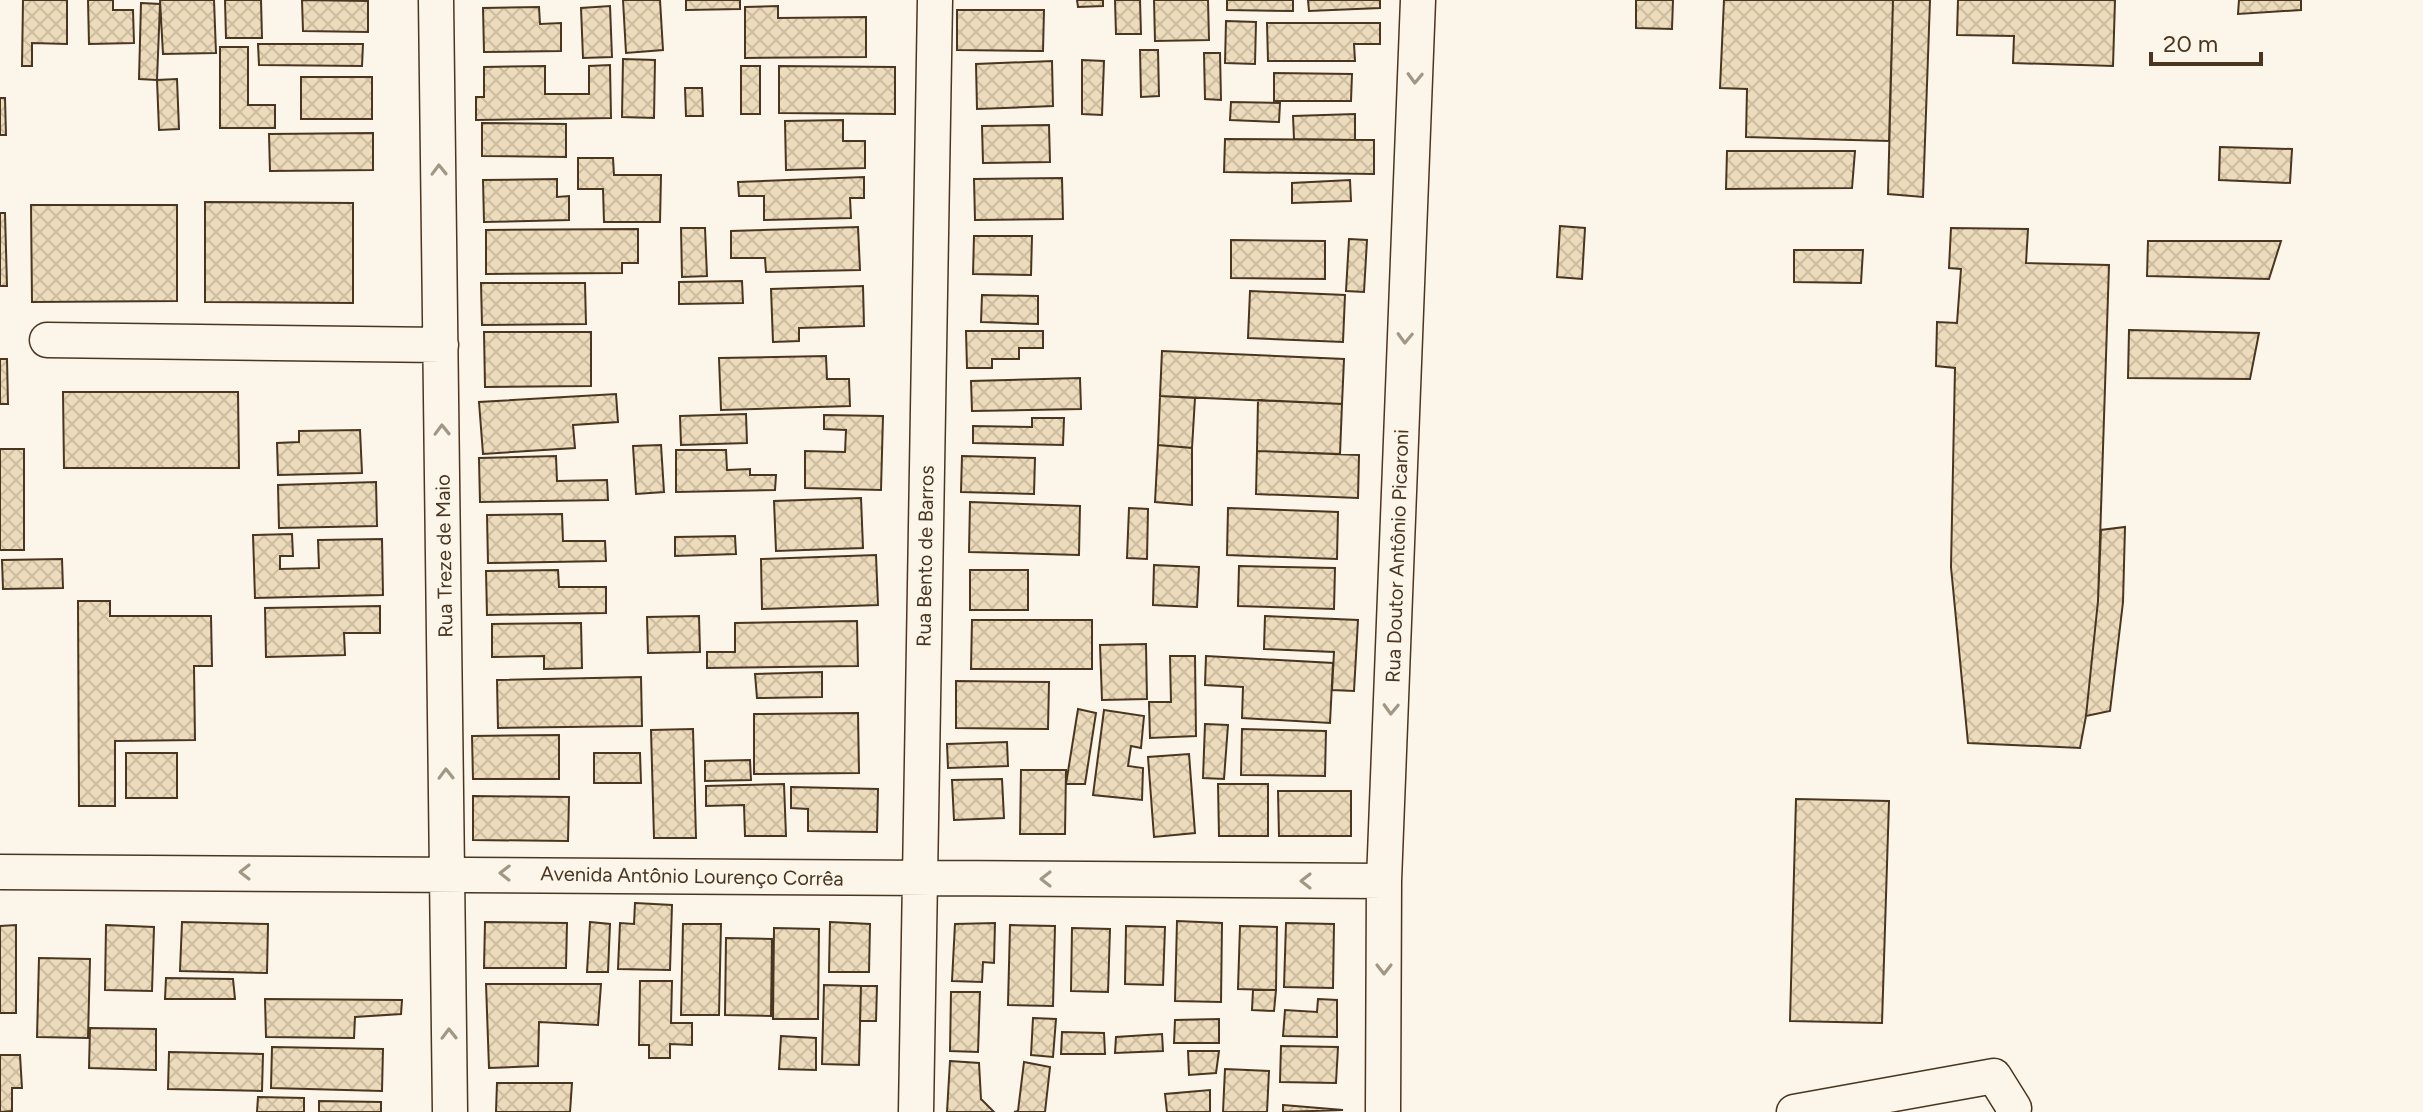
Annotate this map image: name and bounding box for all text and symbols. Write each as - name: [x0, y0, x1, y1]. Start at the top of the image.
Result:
- scale bar: [2151, 16, 2261, 66]
- text: 20 m: [2163, 29, 2218, 58]
- one-way arrow: [1407, 72, 1424, 85]
- one-way arrow: [430, 163, 447, 176]
- one-way arrow: [1397, 332, 1414, 345]
- one-way arrow: [433, 423, 451, 436]
- street label: Rua Doutor Antônio Picaroni: [1381, 429, 1413, 683]
- street label: Rua Bento de Barros: [911, 465, 939, 647]
- street label: Rua Treze de Maio: [431, 474, 457, 638]
- one-way arrow: [1382, 703, 1399, 716]
- one-way arrow: [437, 767, 455, 780]
- street label: Avenida Antônio Lourenço Corrêa: [540, 861, 844, 891]
- one-way arrow: [238, 863, 251, 881]
- one-way arrow: [498, 865, 511, 882]
- one-way arrow: [1039, 870, 1052, 888]
- one-way arrow: [1299, 872, 1312, 890]
- one-way arrow: [1375, 963, 1392, 976]
- one-way arrow: [440, 1027, 458, 1040]

